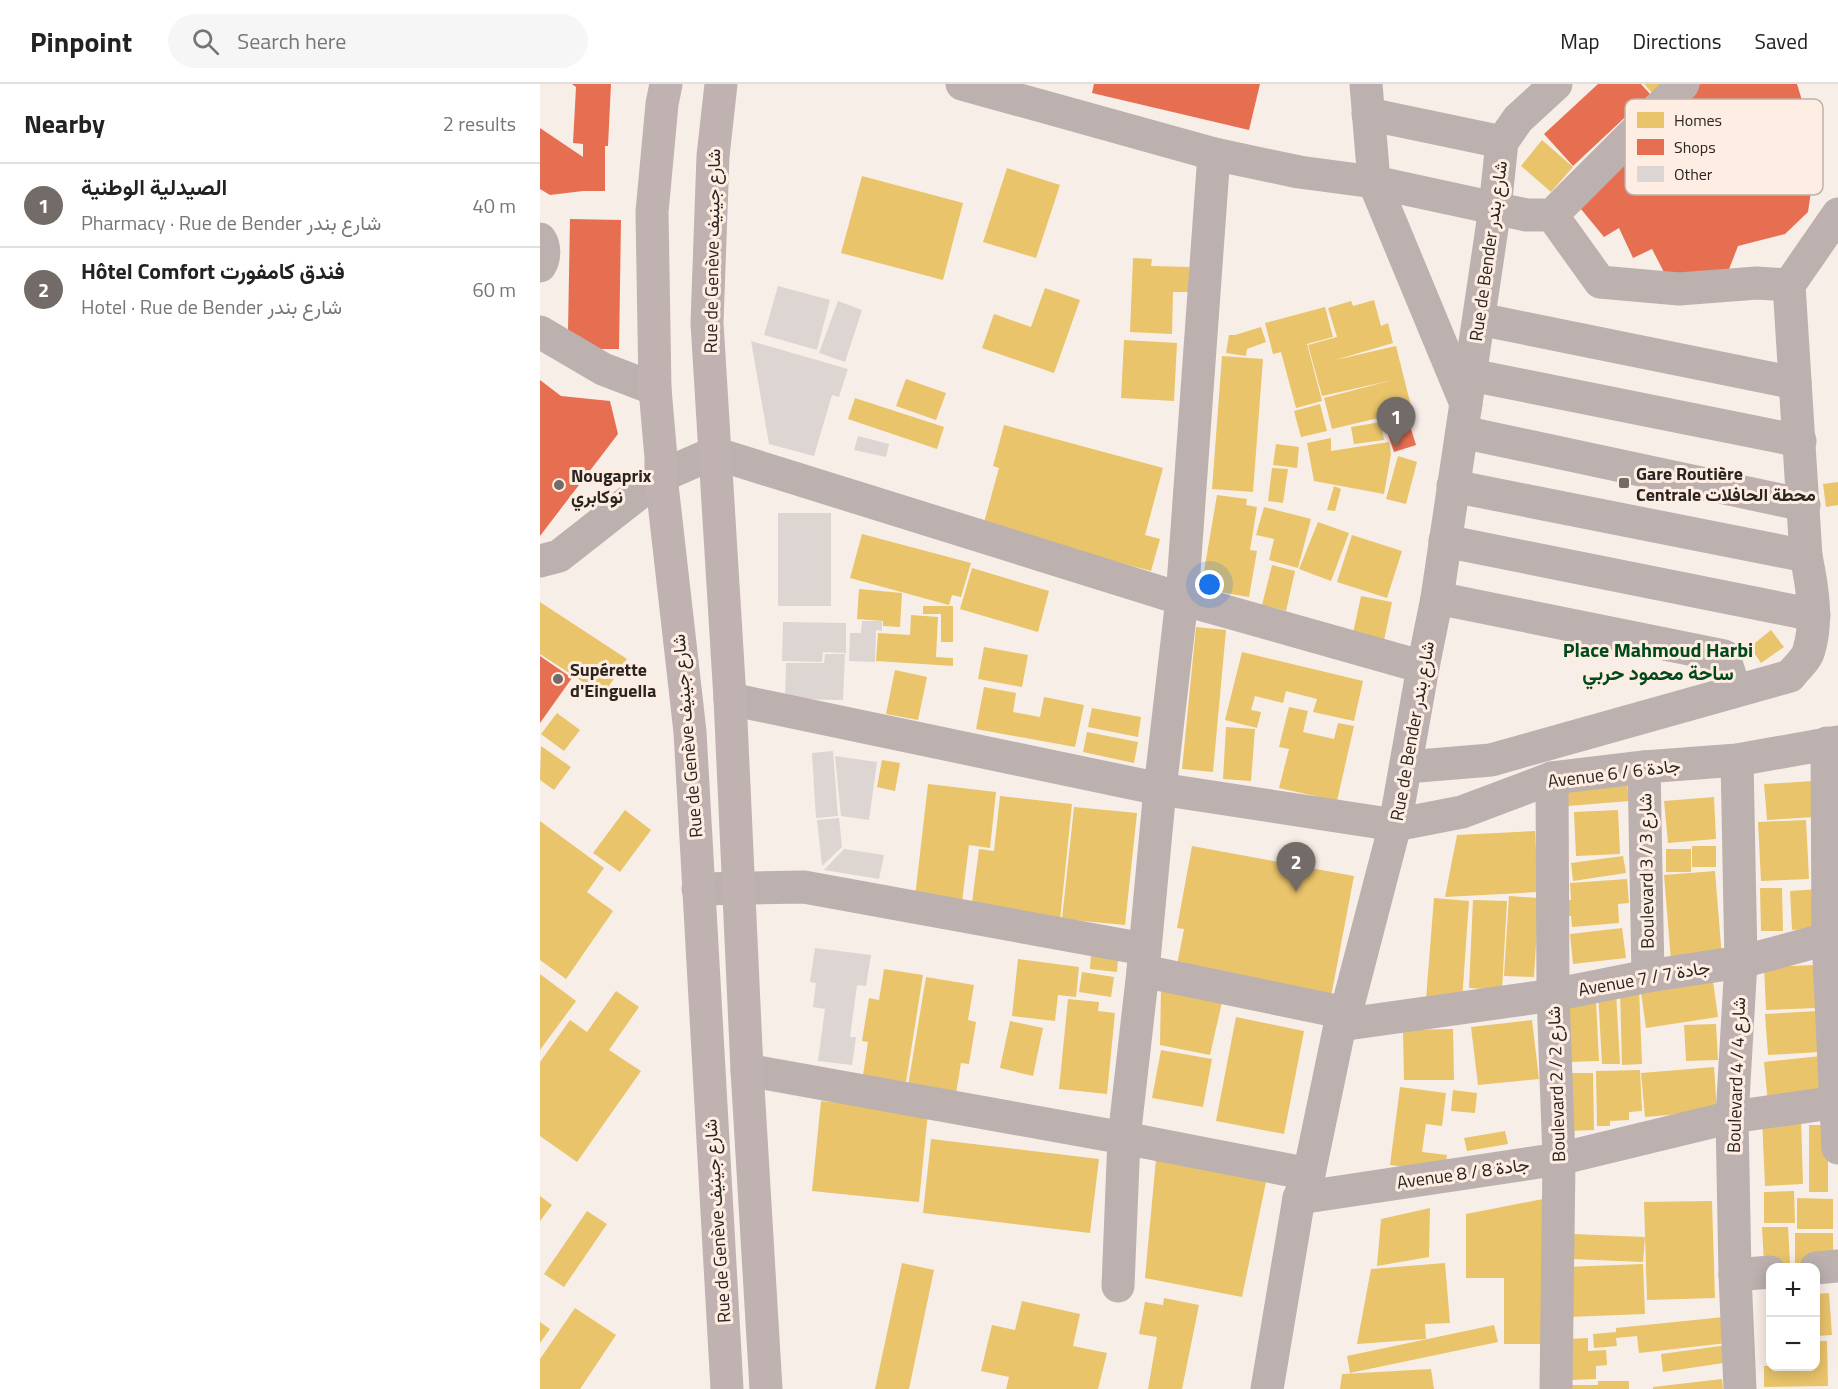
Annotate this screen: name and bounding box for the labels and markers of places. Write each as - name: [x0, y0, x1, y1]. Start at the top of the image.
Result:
- pin: 1: [1376, 398, 1416, 447]
- place label: Gare Routière Centrale محطة الحافلات: [1636, 460, 1816, 508]
- place label: Nougaprix نوكابري: [571, 462, 652, 512]
- marker: Gare Routière Centrale محطة الحافلات: [1617, 476, 1631, 490]
- marker: Nougaprix نوكابري: [552, 478, 566, 492]
- place label: Supérette d'Einguella: [570, 656, 656, 704]
- marker: Supérette d'Einguella: [551, 672, 565, 686]
- pin: 2: [1276, 842, 1316, 892]

